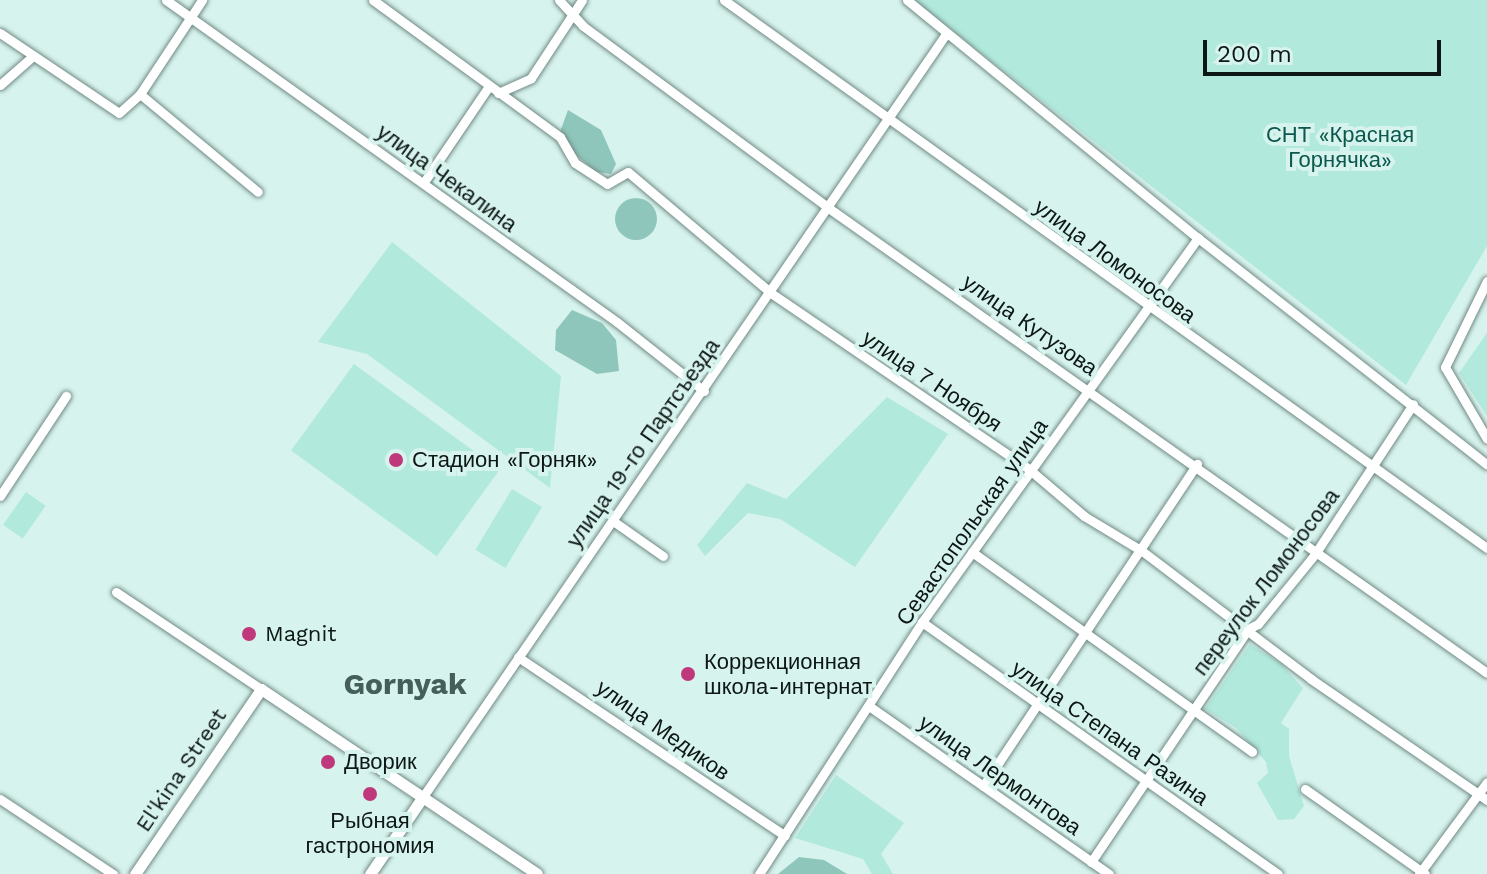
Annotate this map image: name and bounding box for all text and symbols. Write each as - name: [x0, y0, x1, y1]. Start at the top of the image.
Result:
- scale bar: [1207, 24, 1445, 74]
- text: 200 m: [1217, 40, 1292, 68]
- street label: улица Чекалина: [372, 118, 522, 238]
- park label: СНТ «Красная Горнячка»: [1266, 121, 1414, 172]
- street label: улица Ломоносова: [1029, 193, 1201, 329]
- street label: улица Кутузова: [957, 269, 1103, 381]
- street label: улица 7 Ноября: [856, 324, 1008, 438]
- street label: улица 19-го Партсъезда: [561, 333, 725, 553]
- street label: Севастопольская улица: [891, 414, 1053, 630]
- place label: Стадион «Горняк»: [412, 447, 597, 473]
- marker: Стадион «Горняк»: [387, 451, 405, 469]
- street label: переулок Ломоносова: [1187, 483, 1345, 681]
- place label: Magnit: [265, 621, 336, 647]
- marker: Magnit: [240, 625, 258, 643]
- place label: Коррекционная школа-интернат: [704, 648, 872, 700]
- street label: улица Степана Разина: [1006, 655, 1214, 811]
- marker: Коррекционная школа-интернат: [679, 665, 697, 683]
- district label: Gornyak: [343, 666, 467, 702]
- street label: улица Медиков: [591, 674, 735, 786]
- street label: El'kina Street: [130, 703, 232, 837]
- street label: улица Лермонтова: [914, 709, 1086, 841]
- place label: Дворик: [344, 749, 417, 775]
- marker: Дворик: [319, 753, 337, 771]
- marker: Рыбная гастрономия: [361, 785, 379, 803]
- place label: Рыбная гастрономия: [305, 807, 435, 858]

